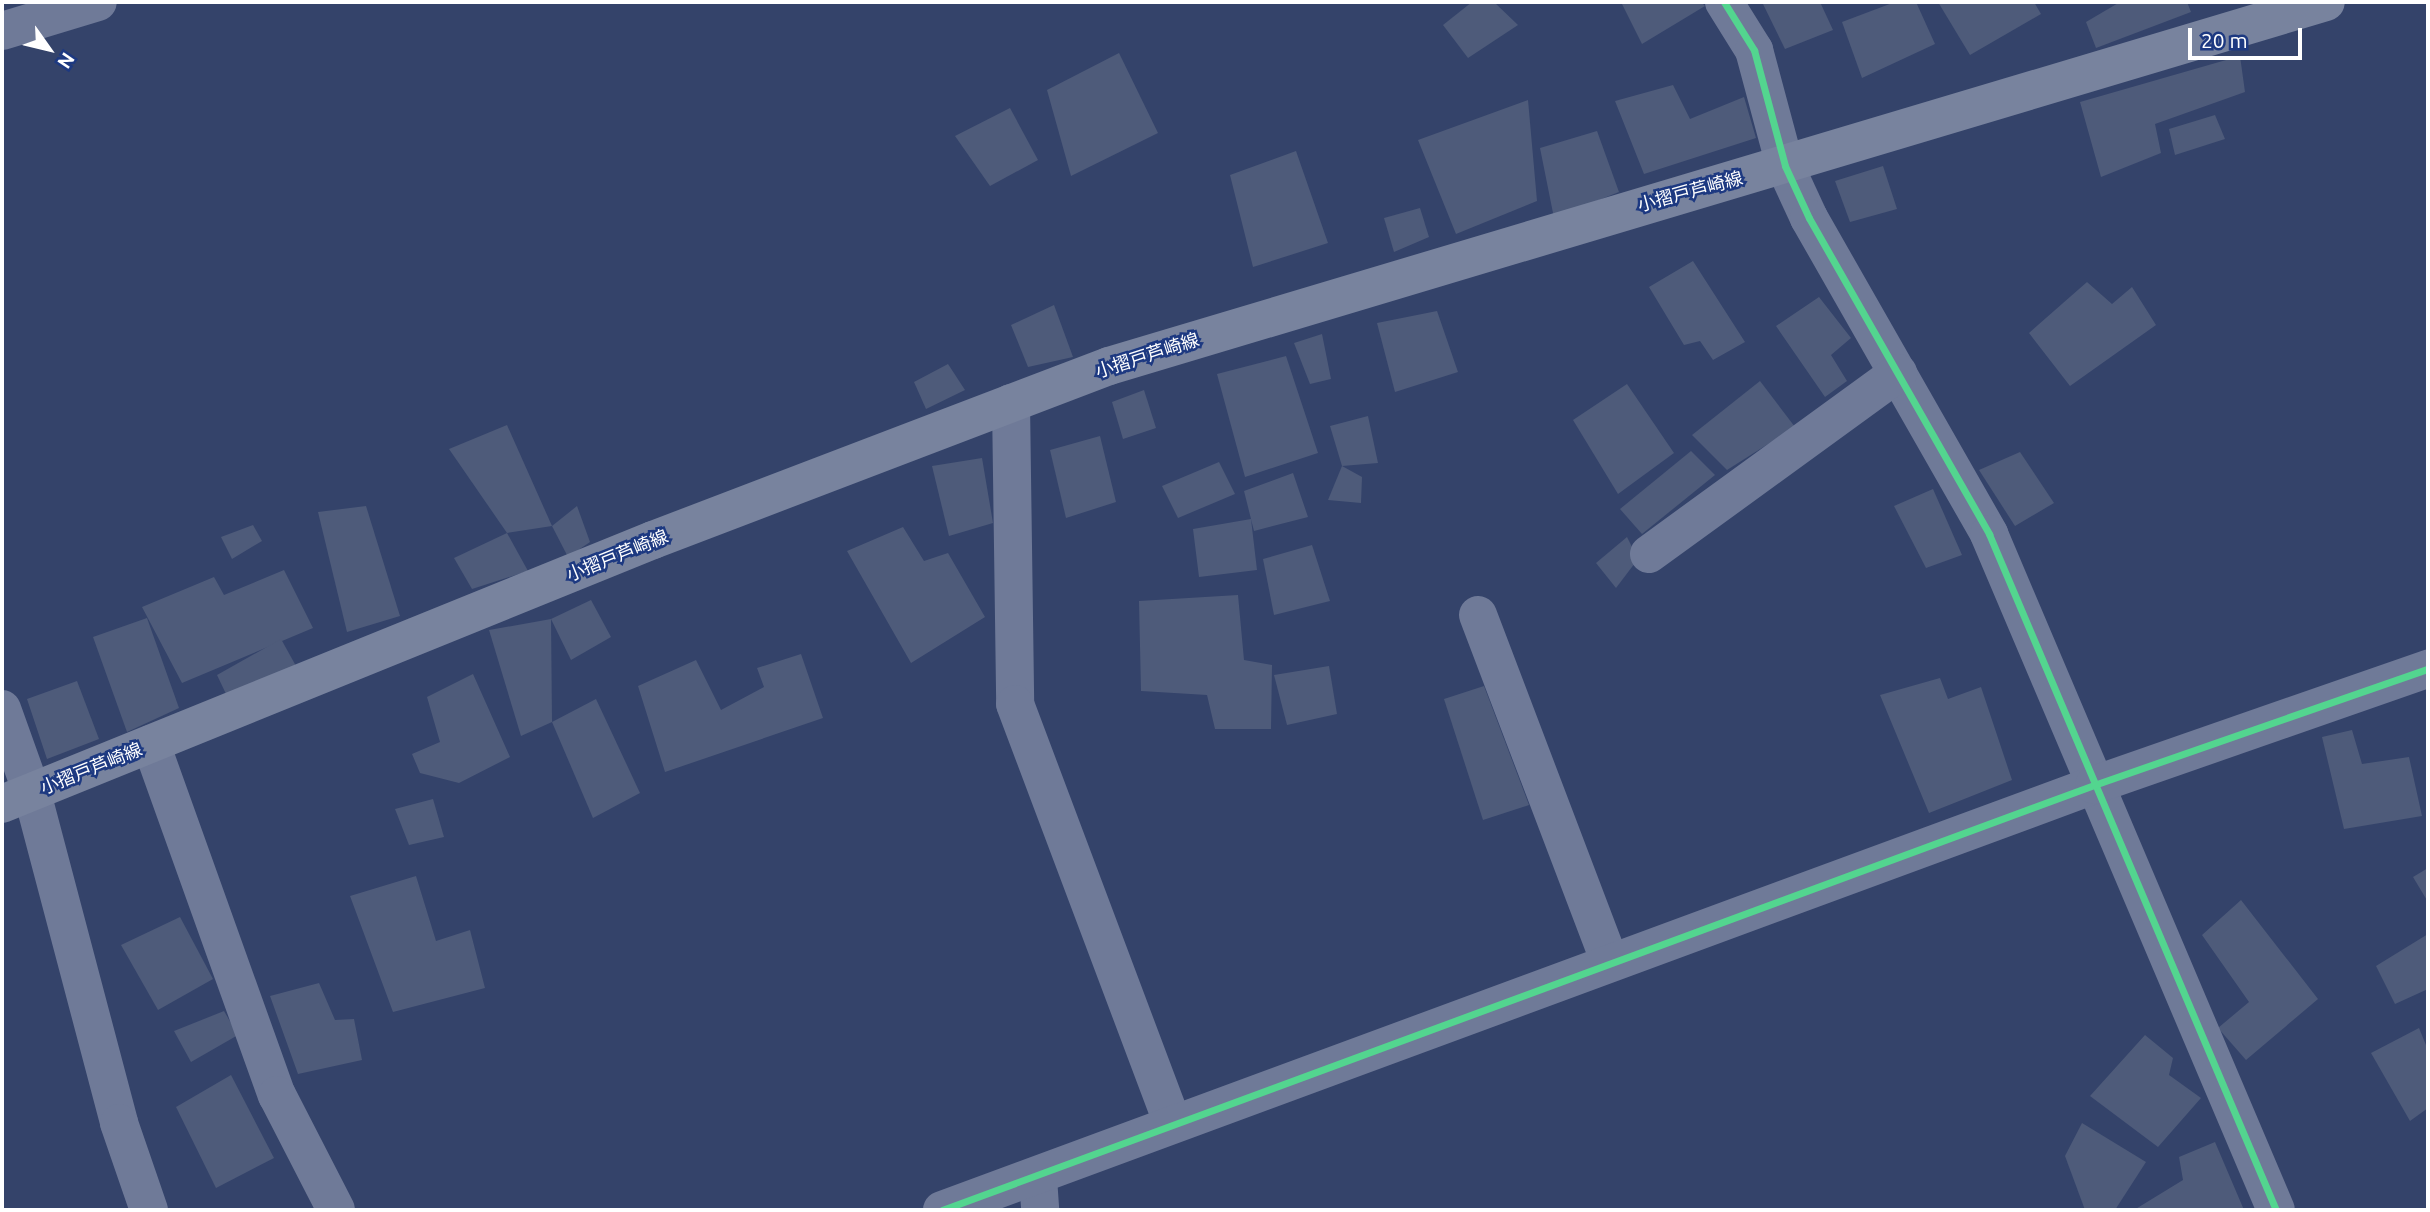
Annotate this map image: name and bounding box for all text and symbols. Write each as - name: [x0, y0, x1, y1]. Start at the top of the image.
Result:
- north arrow: [14, 14, 84, 84]
- scale bar: [2192, 14, 2306, 58]
- text: 20 m: [2201, 28, 2248, 52]
- text: N: [53, 49, 79, 73]
- street label: 小摺戸芦崎線: [1635, 167, 1745, 215]
- street label: 小摺戸芦崎線: [1092, 328, 1202, 382]
- street label: 小摺戸芦崎線: [563, 525, 671, 585]
- street label: 小摺戸芦崎線: [37, 738, 145, 798]

